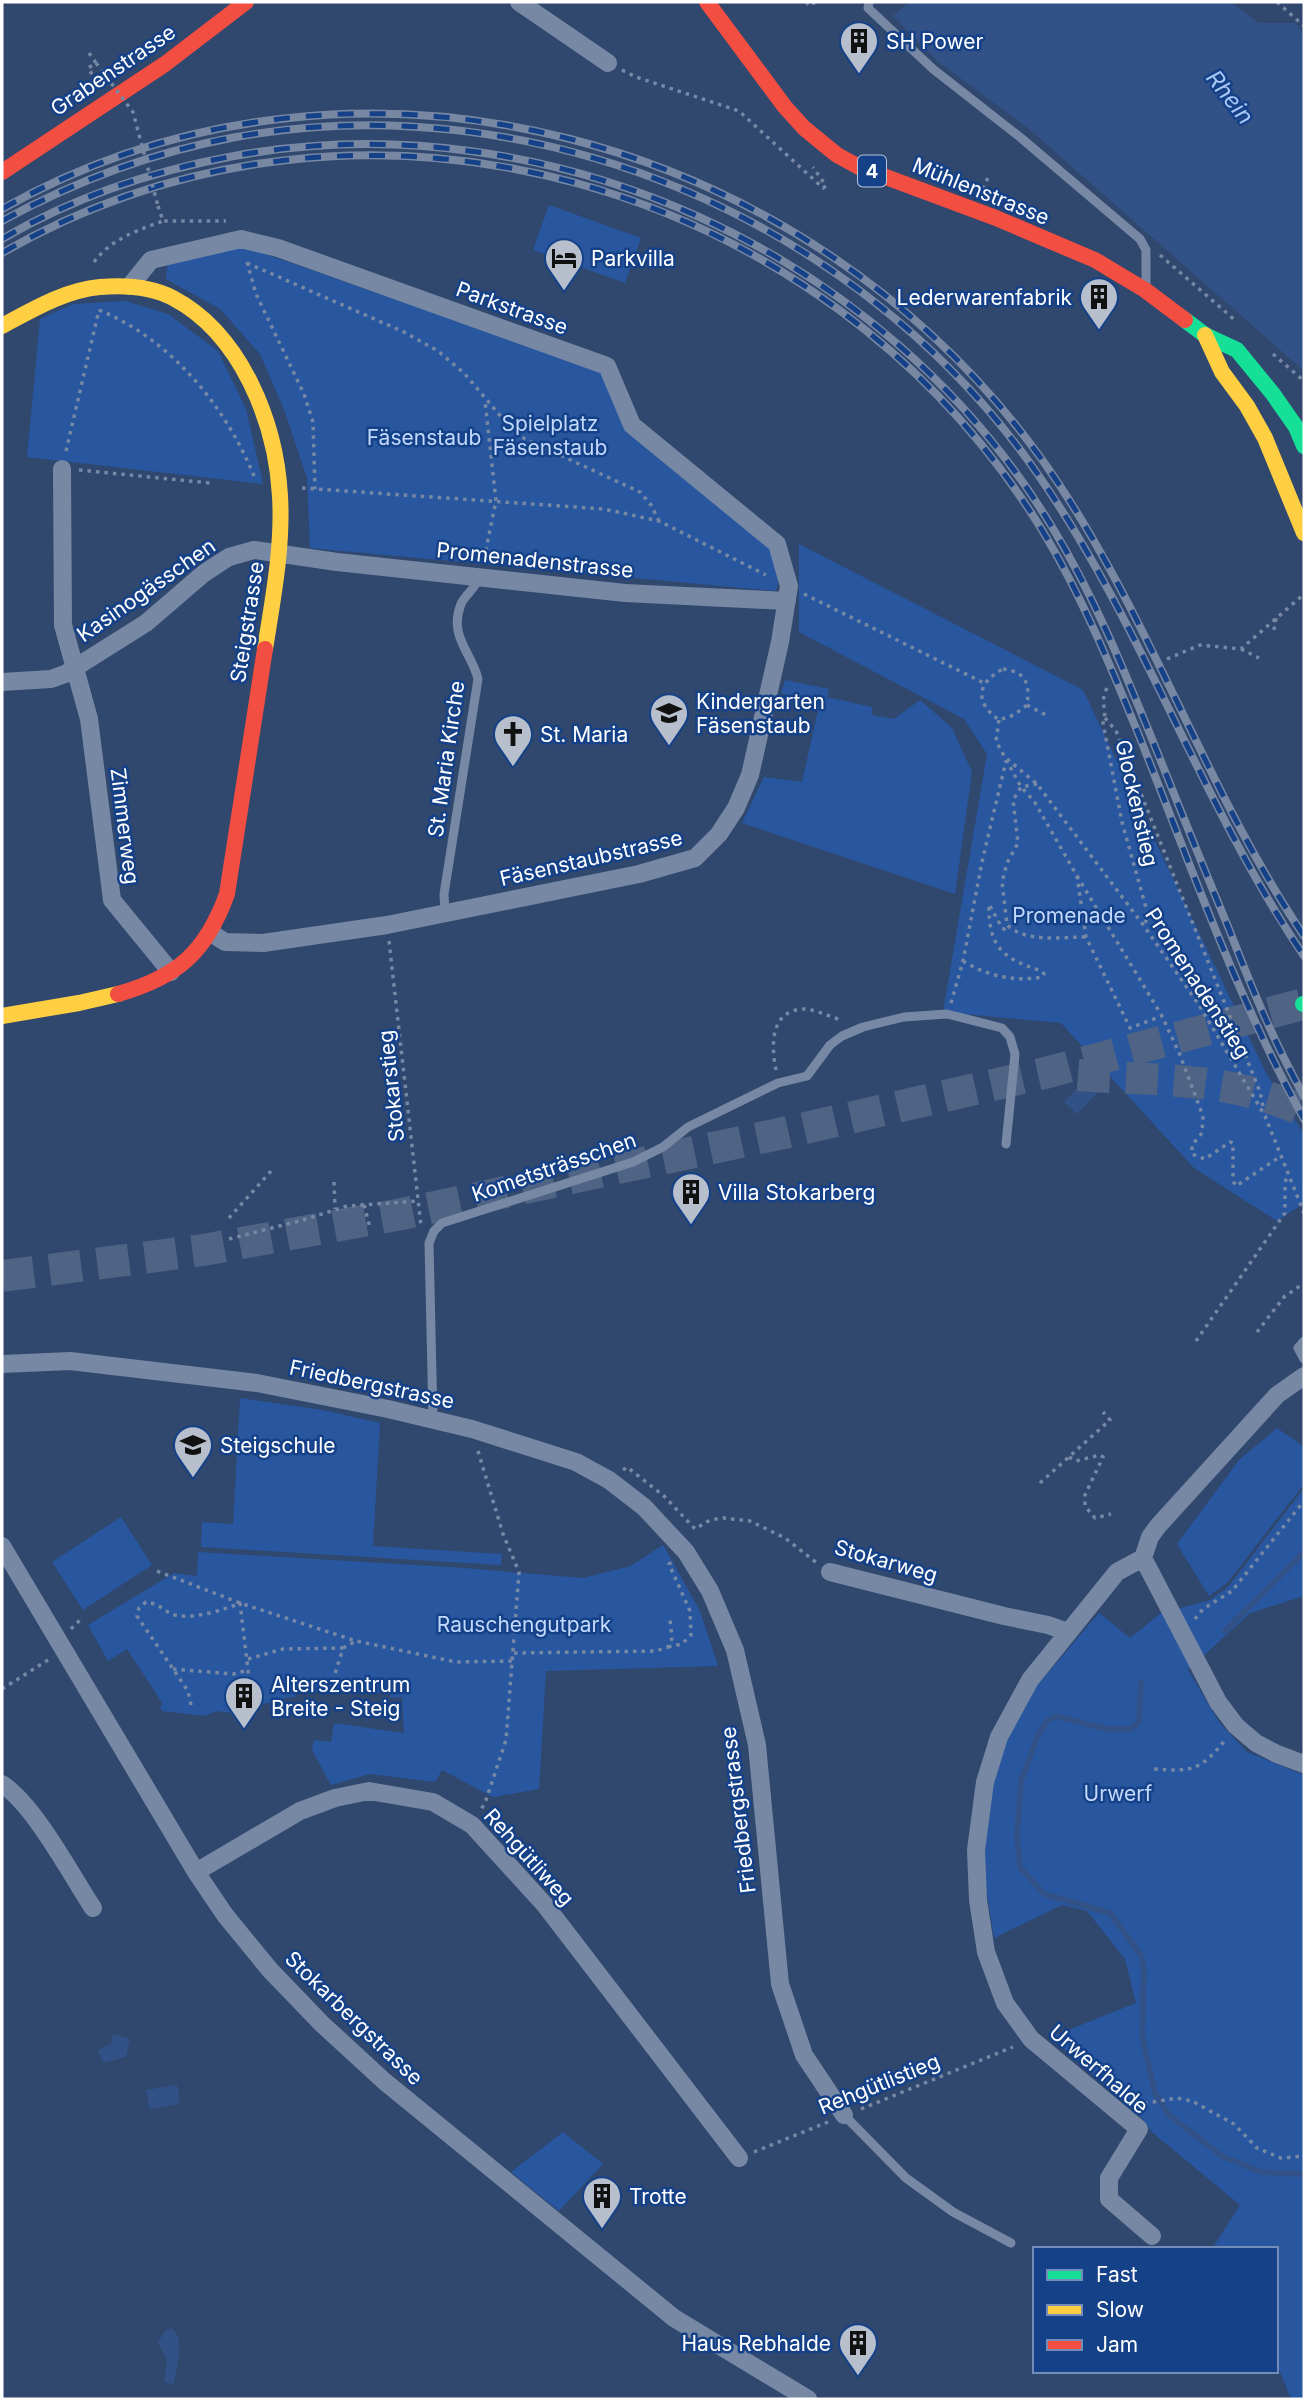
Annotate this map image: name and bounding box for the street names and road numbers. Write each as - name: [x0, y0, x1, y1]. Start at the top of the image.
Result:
- street label: Grabenstrasse: [46, 19, 180, 121]
- street label: Mühlenstrasse: [909, 152, 1053, 230]
- road number: 4: [858, 155, 886, 186]
- street label: Parkstrasse: [453, 276, 571, 340]
- street label: Kasinogässchen: [72, 533, 220, 647]
- street label: Promenadenstrasse: [435, 537, 635, 583]
- street label: Steigstrasse: [225, 560, 269, 684]
- street label: St. Maria Kirche: [423, 679, 469, 839]
- street label: Glockenstieg: [1110, 737, 1164, 869]
- street label: Zimmerweg: [105, 766, 145, 886]
- street label: Fäsenstaubstrasse: [497, 825, 685, 891]
- street label: Promenadenstieg: [1140, 903, 1256, 1063]
- street label: Stokarstieg: [373, 1029, 409, 1143]
- street label: Kometsträsschen: [469, 1127, 639, 1207]
- street label: Friedbergstrasse: [287, 1354, 457, 1414]
- street label: Stokarweg: [832, 1534, 940, 1588]
- street label: Friedbergstrasse: [715, 1725, 761, 1895]
- street label: Rehgütliweg: [479, 1803, 579, 1911]
- street label: Stokarbergstrasse: [280, 1946, 428, 2090]
- street label: Urwerfhalde: [1044, 2019, 1154, 2119]
- street label: Rehgütlistieg: [815, 2048, 943, 2120]

